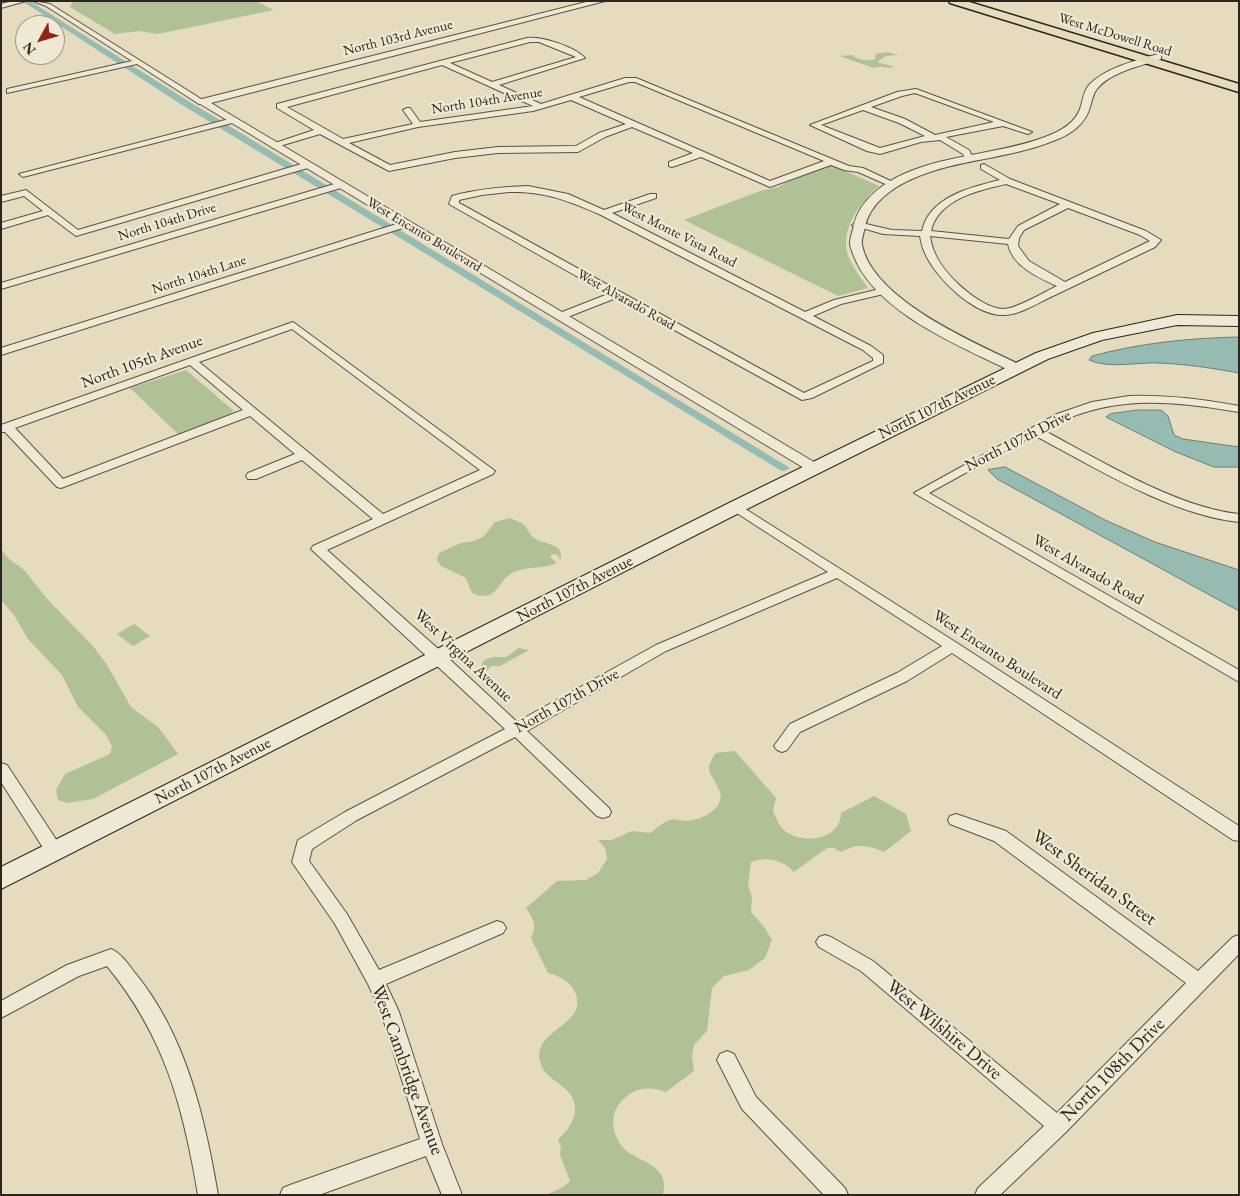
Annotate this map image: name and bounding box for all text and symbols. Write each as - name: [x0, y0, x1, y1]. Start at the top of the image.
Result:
- street label: West McDowell Road: [1056, 10, 1174, 60]
- north arrow: [15, 15, 65, 65]
- street label: North 103rd Avenue: [342, 16, 454, 60]
- text: N: [19, 39, 40, 59]
- street label: North 104th Avenue: [430, 84, 544, 118]
- street label: West Encanto Boulevard: [363, 194, 485, 276]
- street label: North 104th Drive: [116, 199, 218, 245]
- street label: West Monte Vista Road: [619, 199, 739, 271]
- street label: North 104th Lane: [150, 252, 248, 298]
- street label: West Alvarado Road: [574, 266, 678, 334]
- street label: North 105th Avenue: [79, 331, 205, 393]
- street label: North 107th Avenue: [875, 370, 999, 444]
- street label: North 107th Drive: [962, 406, 1074, 476]
- street label: West Alvarado Road: [1029, 530, 1147, 610]
- street label: North 107th Avenue: [514, 551, 636, 627]
- street label: West Virgina Avenue: [410, 606, 516, 706]
- street label: West Encanto Boulevard: [929, 606, 1065, 704]
- street label: North 107th Drive: [512, 664, 622, 738]
- street label: North 107th Avenue: [152, 733, 274, 809]
- street label: West Sheridan Street: [1027, 825, 1161, 931]
- street label: West Wilshire Drive: [882, 975, 1006, 1085]
- street label: West Cambridge Avenue: [366, 982, 448, 1158]
- street label: North 108th Drive: [1056, 1013, 1170, 1127]

